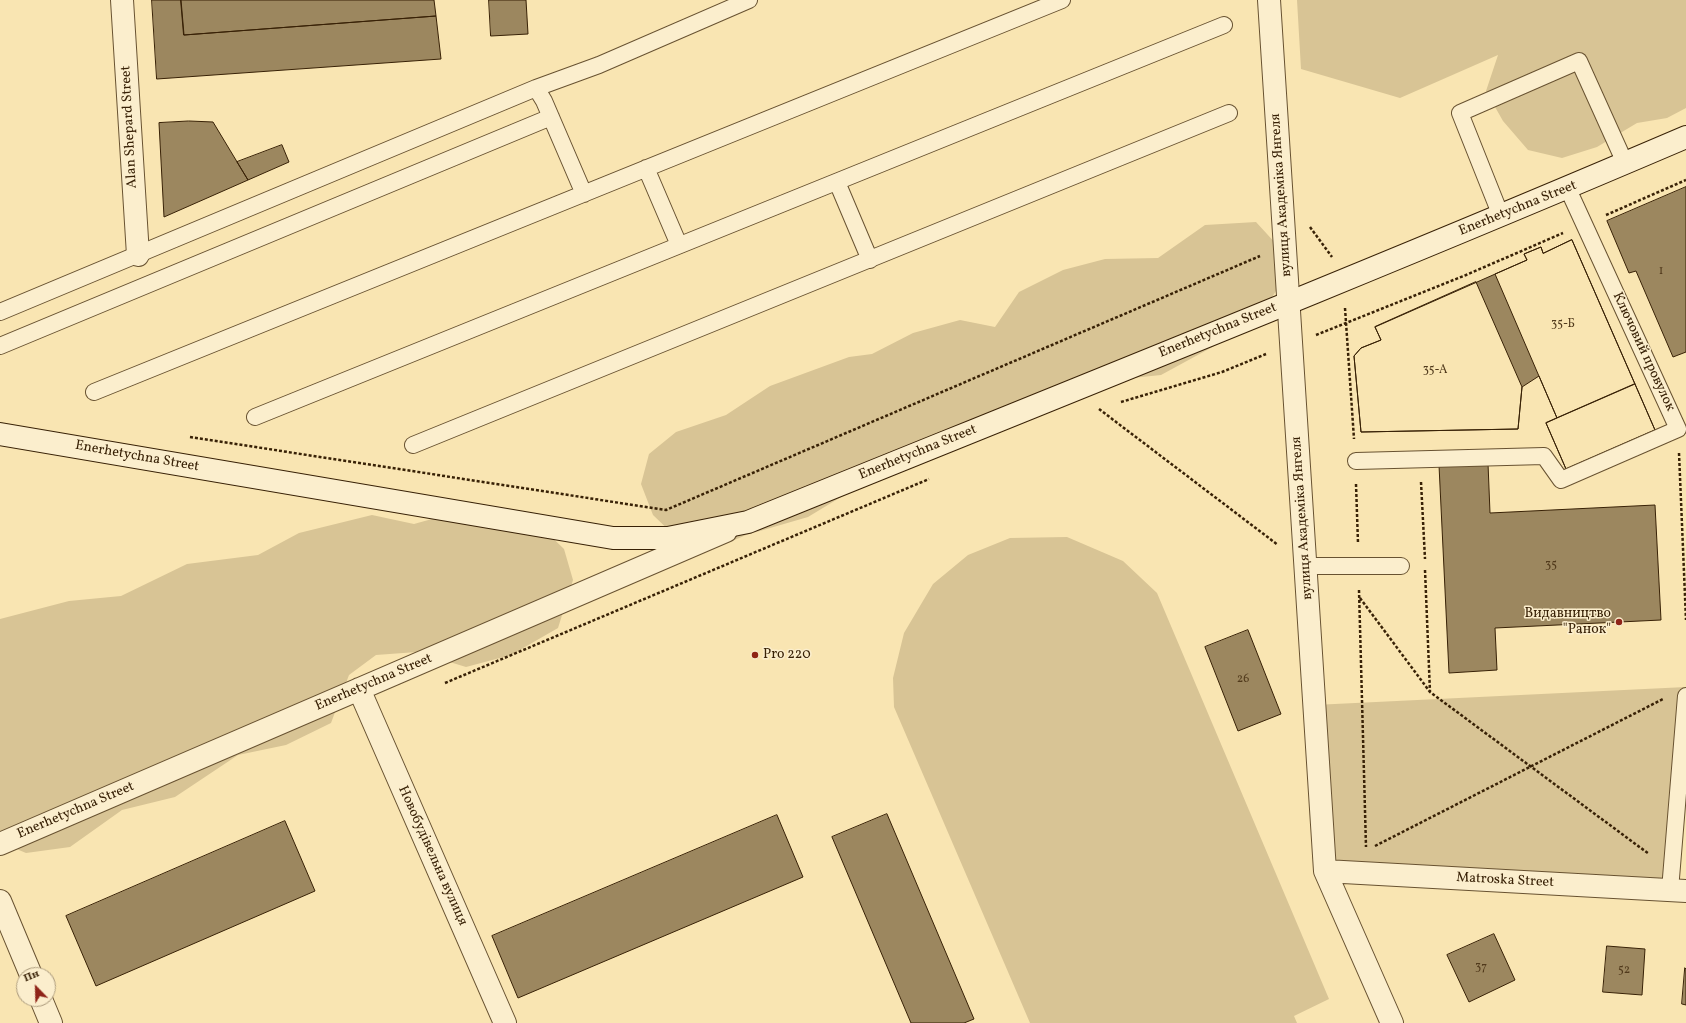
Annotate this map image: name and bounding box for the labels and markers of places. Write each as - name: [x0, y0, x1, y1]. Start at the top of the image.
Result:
- place label: Видавництво "Ранок": [1525, 606, 1611, 638]
- marker: Видавництво "Ранок": [1614, 617, 1624, 627]
- place label: Pro 220: [763, 647, 811, 663]
- marker: Pro 220: [750, 650, 760, 660]

